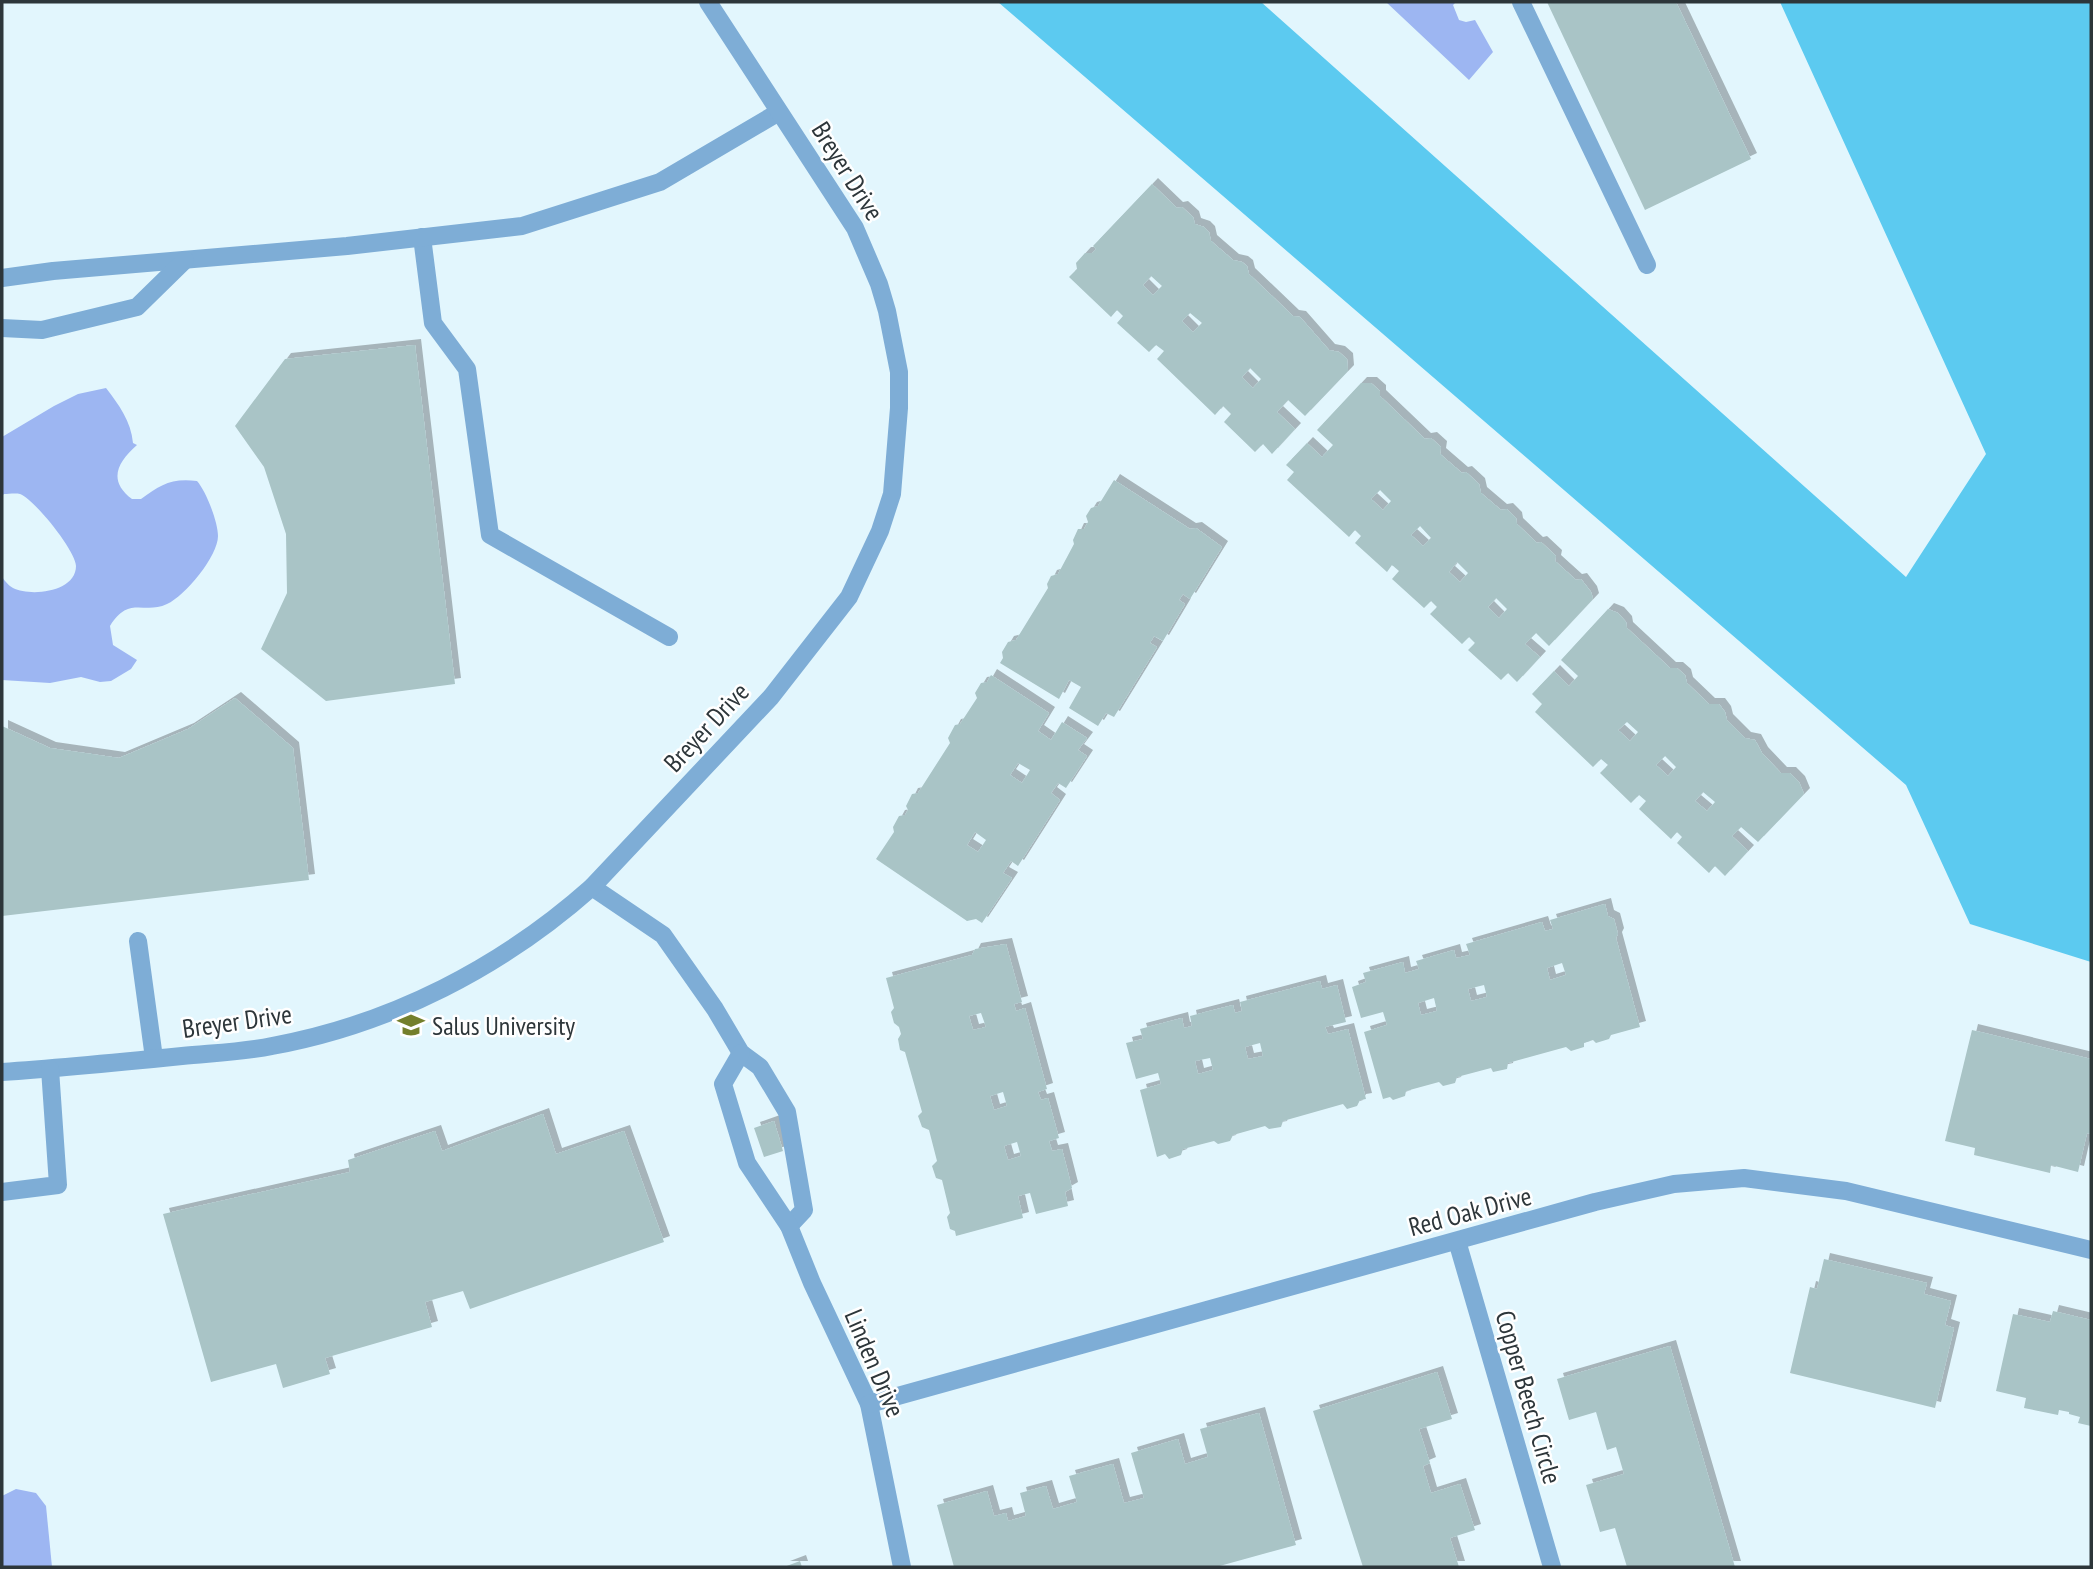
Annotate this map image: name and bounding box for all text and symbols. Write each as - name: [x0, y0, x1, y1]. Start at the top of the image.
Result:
- street label: Breyer Drive: [805, 116, 891, 226]
- street label: Breyer Drive: [656, 675, 756, 779]
- street label: Breyer Drive: [180, 997, 294, 1045]
- place label: Salus University: [432, 1009, 575, 1042]
- school or university icon: Salus University: [396, 1010, 426, 1040]
- street label: Red Oak Drive: [1405, 1179, 1535, 1243]
- street label: Linden Drive: [838, 1304, 912, 1422]
- street label: Copper Beech Circle: [1489, 1307, 1569, 1487]

